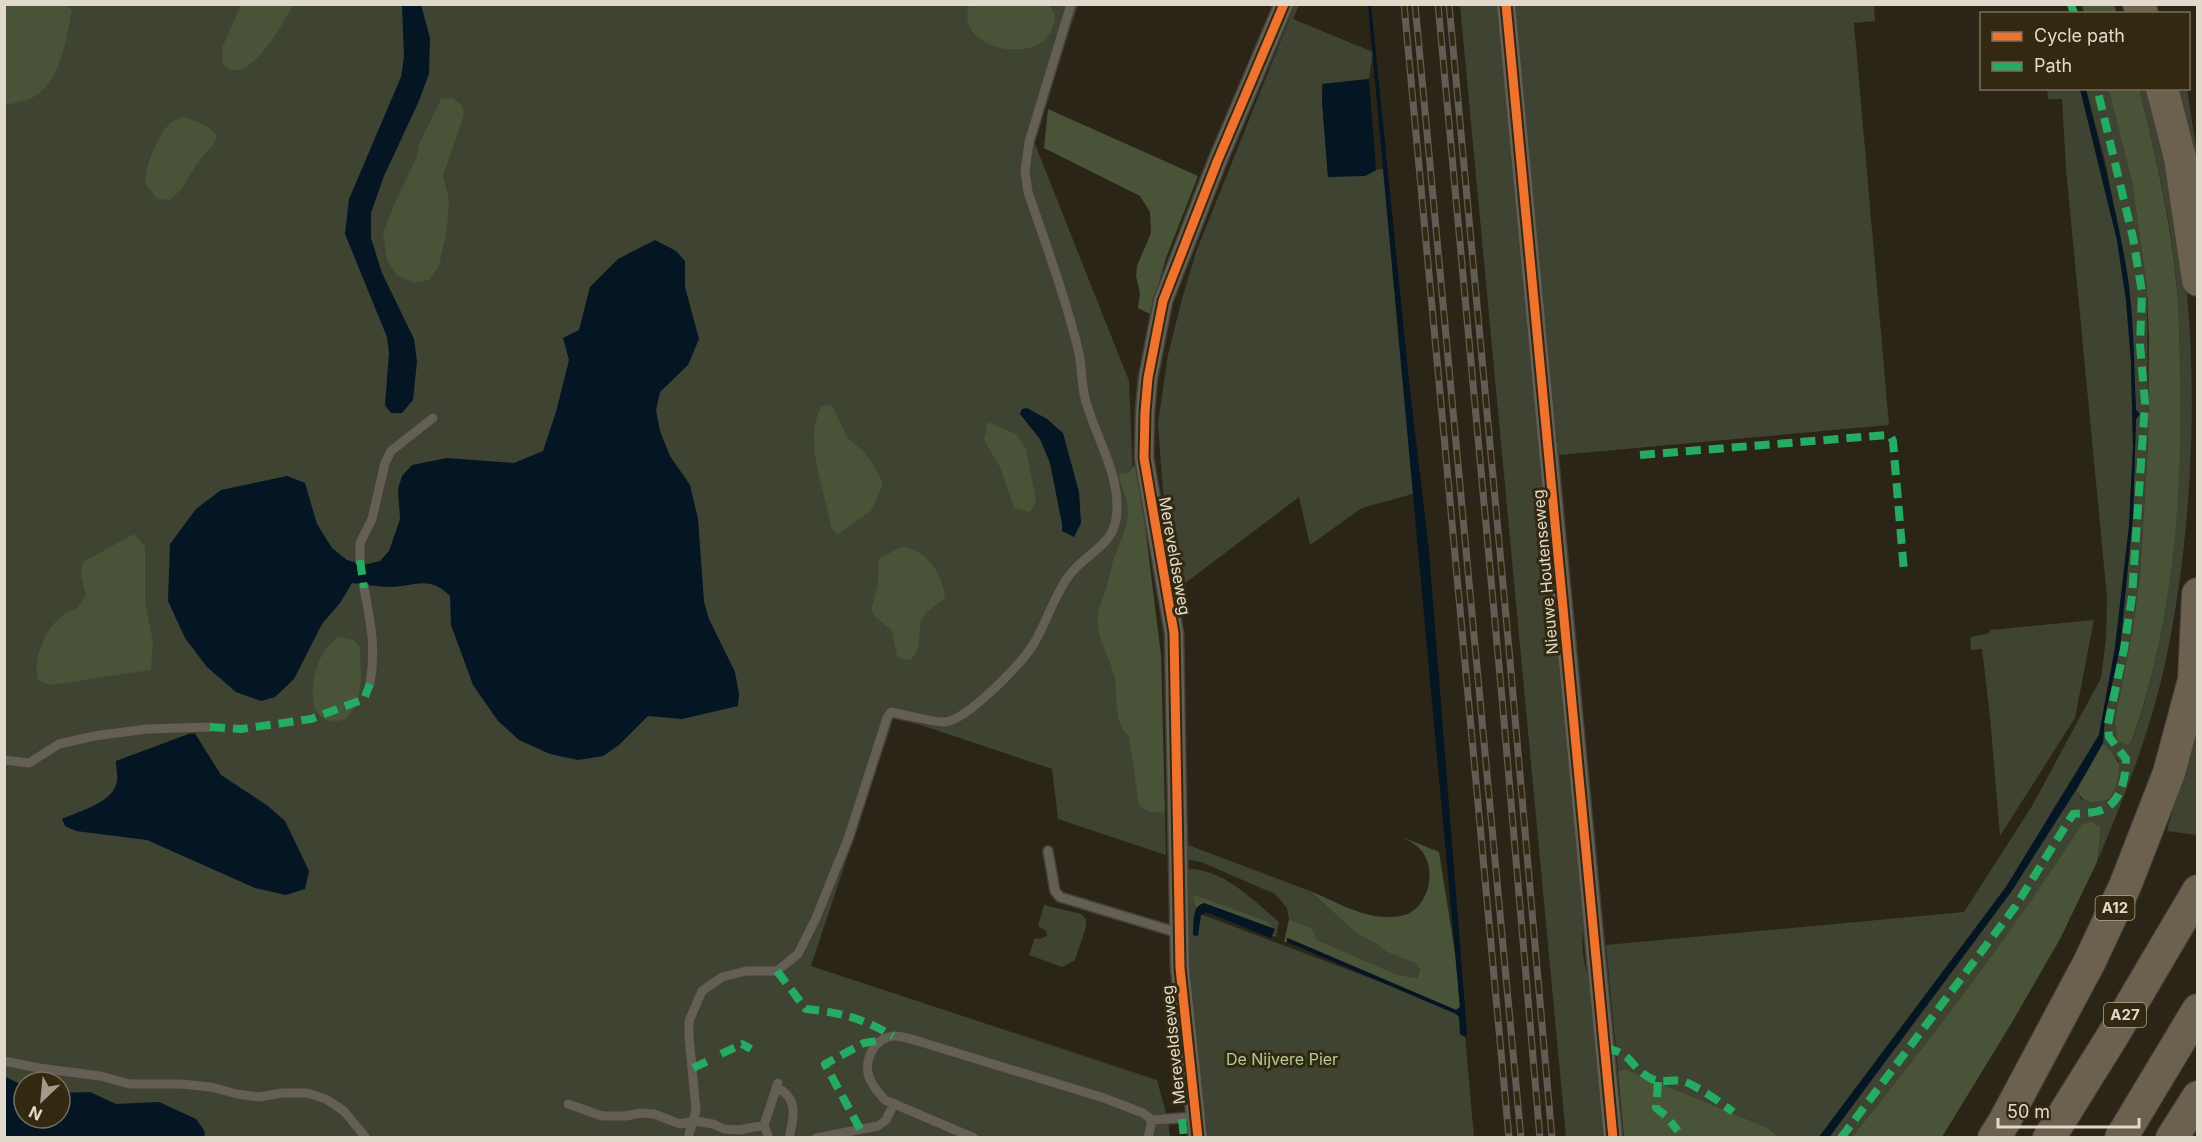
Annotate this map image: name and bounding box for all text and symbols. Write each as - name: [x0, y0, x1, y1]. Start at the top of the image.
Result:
- legend: [1980, 12, 2190, 90]
- text: Cycle path: [2034, 25, 2125, 46]
- text: Path: [2034, 55, 2072, 76]
- street label: Nieuwe Houtenseweg: [1528, 489, 1562, 655]
- street label: Mereveldseweg: [1155, 495, 1195, 617]
- road number: A12: [2096, 896, 2134, 920]
- street label: Mereveldseweg: [1157, 984, 1189, 1106]
- road number: A27: [2104, 1003, 2146, 1027]
- park label: De Nijvere Pier: [1226, 1049, 1338, 1069]
- north arrow: [12, 1070, 72, 1130]
- scale bar: [1998, 1091, 2139, 1129]
- text: 50 m: [2007, 1101, 2050, 1122]
- text: N: [26, 1102, 45, 1125]

